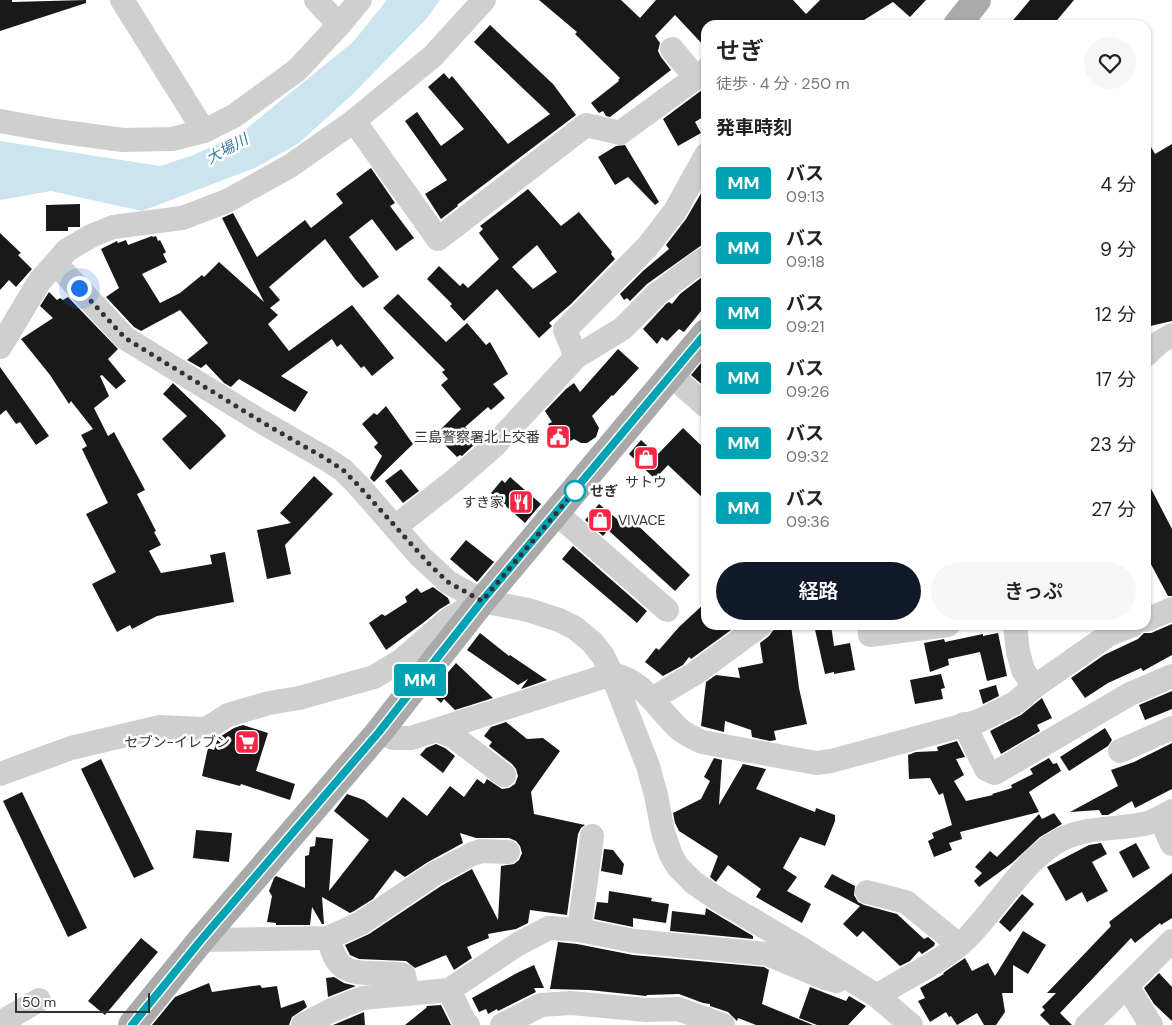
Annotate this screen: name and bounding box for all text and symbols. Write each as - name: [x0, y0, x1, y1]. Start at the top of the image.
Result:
- text: せぎ: [716, 35, 764, 66]
- button: heart: [1084, 37, 1136, 89]
- text: 徒歩 · 4 分 · 250 m: [716, 73, 850, 94]
- text: 発車時刻: [716, 115, 792, 140]
- water label: 大場川: [202, 128, 253, 169]
- text: バス: [786, 161, 824, 186]
- text: MM: [728, 171, 759, 195]
- text: 4 分: [1100, 172, 1136, 197]
- text: 09:13: [786, 186, 825, 207]
- text: バス: [786, 226, 824, 251]
- text: MM: [728, 236, 759, 260]
- text: 9 分: [1100, 237, 1136, 262]
- text: 09:18: [786, 251, 825, 272]
- your location: [67, 276, 92, 301]
- text: バス: [786, 291, 824, 316]
- text: MM: [728, 301, 759, 325]
- text: 12 分: [1095, 302, 1136, 327]
- text: 09:21: [786, 316, 824, 337]
- text: バス: [786, 356, 824, 381]
- text: MM: [728, 366, 759, 390]
- text: 17 分: [1096, 367, 1136, 392]
- text: 09:26: [786, 381, 830, 402]
- text: バス: [786, 421, 824, 446]
- public building icon: 三島警察署北上交番: [545, 424, 571, 450]
- place label: 三島警察署北上交番: [414, 428, 540, 446]
- text: MM: [728, 431, 759, 455]
- text: 23 分: [1090, 432, 1136, 457]
- shop icon: サトウ: [633, 445, 659, 471]
- text: 09:32: [786, 446, 829, 467]
- place label: サトウ: [625, 473, 667, 491]
- marker: せぎ: [564, 480, 586, 502]
- place label: せぎ: [590, 482, 618, 500]
- text: バス: [786, 486, 824, 511]
- restaurant icon: すき家: [508, 489, 534, 515]
- place label: すき家: [462, 493, 504, 511]
- text: MM: [728, 496, 759, 520]
- text: 27 分: [1091, 497, 1136, 522]
- shop icon: VIVACE: [587, 507, 613, 533]
- place label: VIVACE: [618, 511, 665, 529]
- text: 09:36: [786, 511, 830, 532]
- button: 経路: [716, 562, 921, 620]
- button: きっぷ: [931, 562, 1136, 620]
- line badge: MM: [398, 664, 442, 696]
- text: MM: [404, 668, 436, 692]
- supermarket icon: セブン-イレブン: [234, 729, 260, 755]
- place label: セブン-イレブン: [124, 733, 230, 751]
- scale bar: [15, 990, 150, 1013]
- text: 50 m: [22, 993, 56, 1011]

